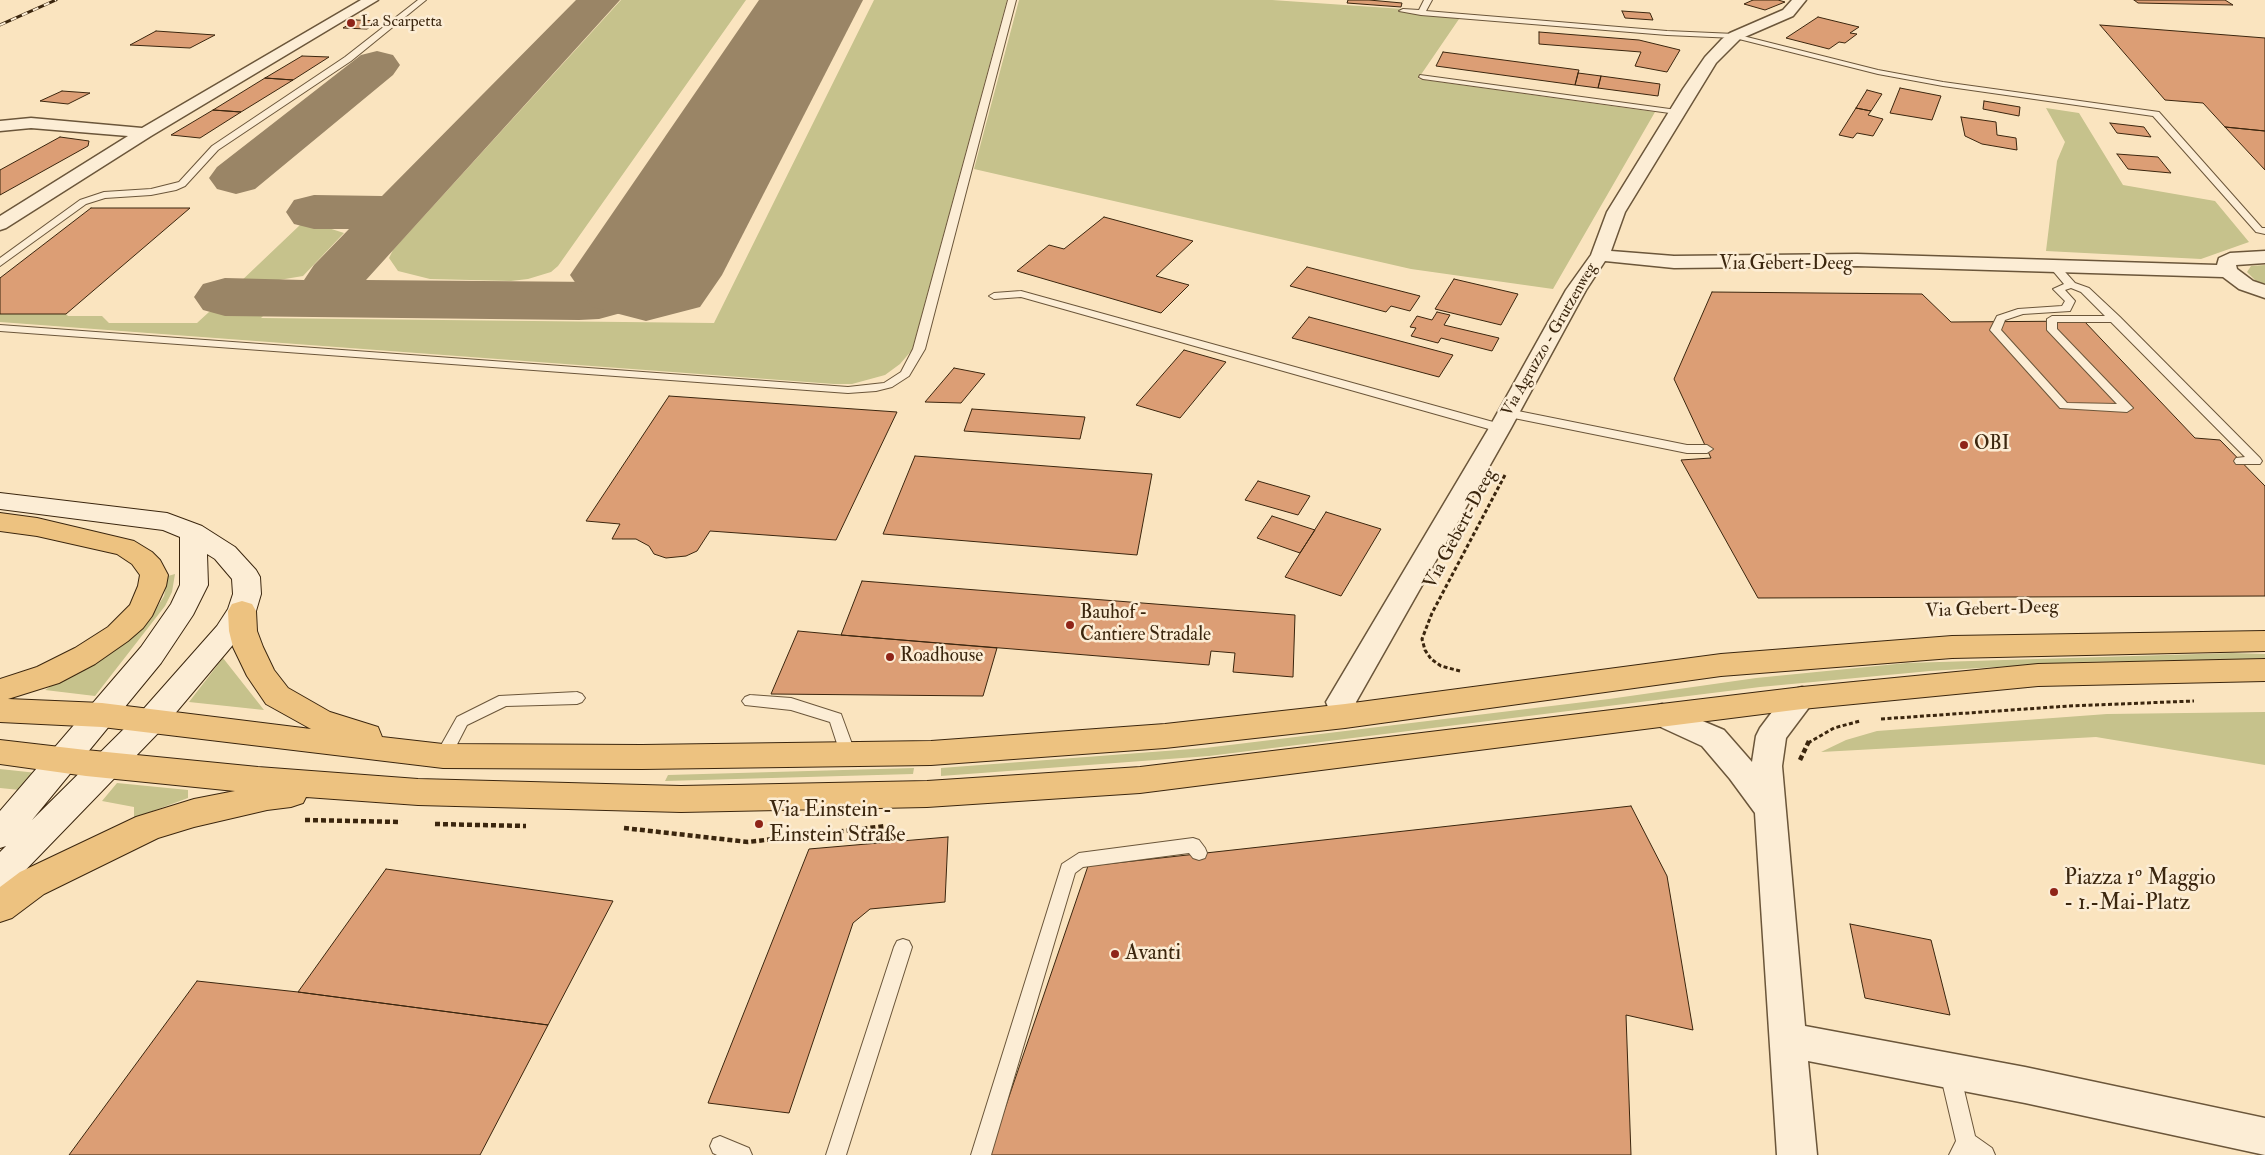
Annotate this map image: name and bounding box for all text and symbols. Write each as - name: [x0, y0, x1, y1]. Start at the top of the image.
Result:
- place label: La Scarpetta: [361, 13, 442, 33]
- marker: La Scarpetta: [345, 17, 357, 29]
- street label: Via Gebert-Deeg: [1719, 254, 1853, 276]
- street label: Via Agruzzo - Grutzenweg: [1498, 260, 1602, 420]
- place label: OBI: [1974, 434, 2009, 456]
- marker: OBI: [1958, 439, 1970, 451]
- street label: Via Gebert-Deeg: [1420, 465, 1502, 593]
- street label: Via Gebert-Deeg: [1925, 596, 2059, 624]
- place label: Bauhof - Cantiere Stradale: [1080, 603, 1211, 647]
- marker: Bauhof - Cantiere Stradale: [1064, 619, 1076, 631]
- place label: Roadhouse: [900, 646, 983, 668]
- marker: Roadhouse: [884, 651, 896, 663]
- place label: Via Einstein - Einstein Straße: [769, 798, 905, 849]
- marker: Via Einstein - Einstein Straße: [753, 818, 765, 830]
- place label: Piazza 1º Maggio - 1.-Mai-Platz: [2064, 866, 2215, 918]
- marker: Piazza 1º Maggio - 1.-Mai-Platz: [2048, 886, 2060, 898]
- place label: Avanti: [1125, 941, 1181, 967]
- marker: Avanti: [1109, 948, 1121, 960]

